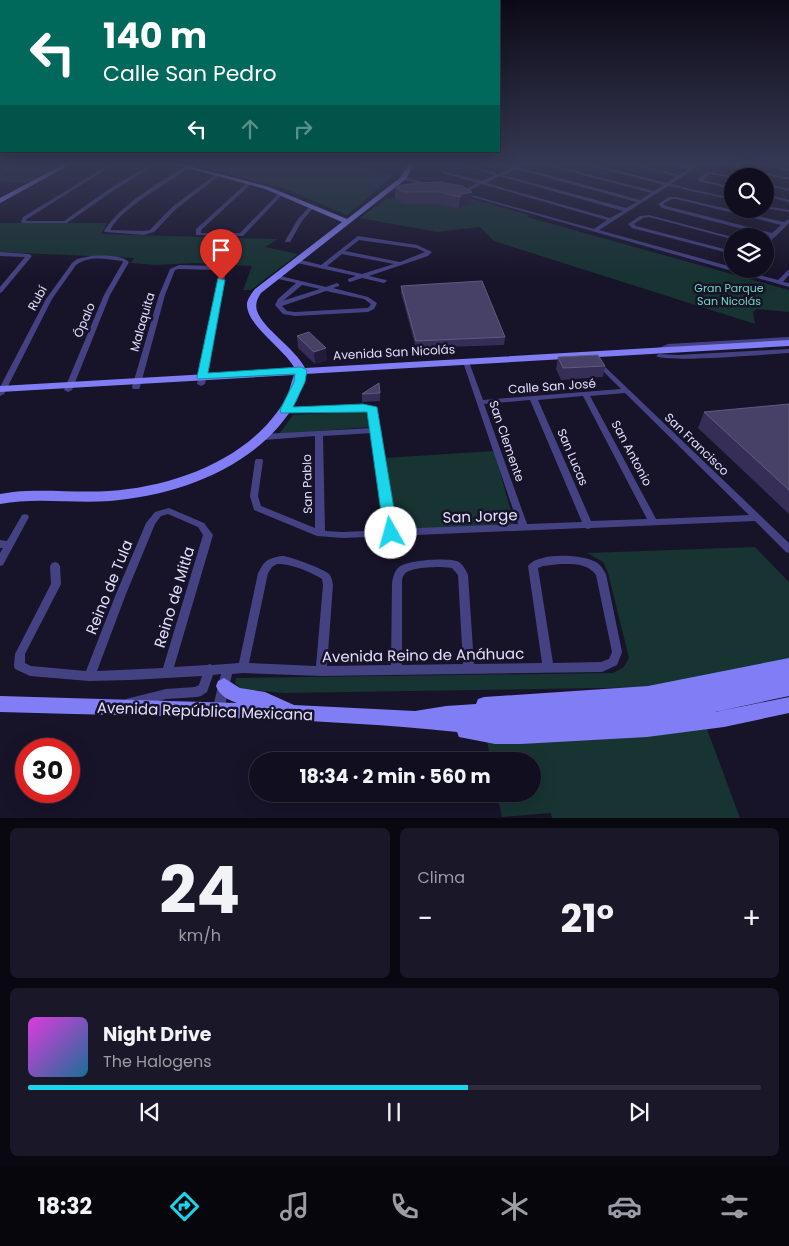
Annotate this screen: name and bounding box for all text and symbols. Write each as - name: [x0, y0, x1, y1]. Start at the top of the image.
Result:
- text: 140 m: [103, 11, 207, 60]
- icon: left: [20, 20, 85, 85]
- text: Calle San Pedro: [103, 58, 276, 89]
- icon: left: [183, 115, 211, 143]
- icon: ahead: [236, 115, 264, 143]
- icon: right: [289, 115, 317, 143]
- map controls: [724, 168, 774, 278]
- button: search: [724, 168, 774, 218]
- button: layers: [724, 228, 774, 278]
- pin: [200, 229, 242, 280]
- icon: arrive: [207, 236, 235, 264]
- park label: Gran Parque San Nicolás: [694, 280, 764, 309]
- street label: Rubí: [23, 282, 51, 314]
- street label: Malaquita: [125, 290, 159, 354]
- street label: Ópalo: [69, 300, 99, 340]
- street label: Avenida San Nicolás: [333, 340, 455, 364]
- street label: Calle San José: [508, 374, 596, 398]
- street label: San Clemente: [485, 398, 529, 484]
- street label: San Francisco: [661, 409, 733, 479]
- street label: San Antonio: [608, 417, 657, 489]
- street label: San Lucas: [553, 426, 593, 488]
- street label: San Pablo: [298, 454, 316, 514]
- street label: San Jorge: [442, 504, 518, 528]
- position arrow: [364, 506, 416, 558]
- street label: Reino de Tula: [80, 537, 138, 637]
- street label: Reino de Mitla: [149, 544, 199, 650]
- street label: Avenida Reino de Anáhuac: [322, 643, 524, 667]
- street label: Avenida República Mexicana: [96, 697, 314, 725]
- speed limit sign: 30: [15, 738, 80, 803]
- text: 18:34 · 2 min · 560 m: [299, 763, 491, 790]
- text: 24: [159, 845, 240, 936]
- text: Clima: [418, 866, 465, 889]
- text: 21°: [561, 892, 614, 945]
- text: −: [418, 899, 433, 938]
- text: +: [742, 899, 761, 938]
- text: km/h: [178, 924, 221, 947]
- text: Night Drive: [103, 1021, 212, 1048]
- text: The Halogens: [103, 1050, 211, 1073]
- icon: previous: [136, 1098, 164, 1126]
- icon: pause: [380, 1098, 408, 1126]
- icon: next: [625, 1098, 653, 1126]
- icon: directions: [167, 1189, 202, 1224]
- icon: music: [277, 1189, 312, 1224]
- icon: phone: [387, 1189, 422, 1224]
- icon: climate: [497, 1189, 532, 1224]
- icon: car: [607, 1189, 642, 1224]
- icon: filters: [717, 1189, 752, 1224]
- text: 18:32: [37, 1191, 92, 1222]

